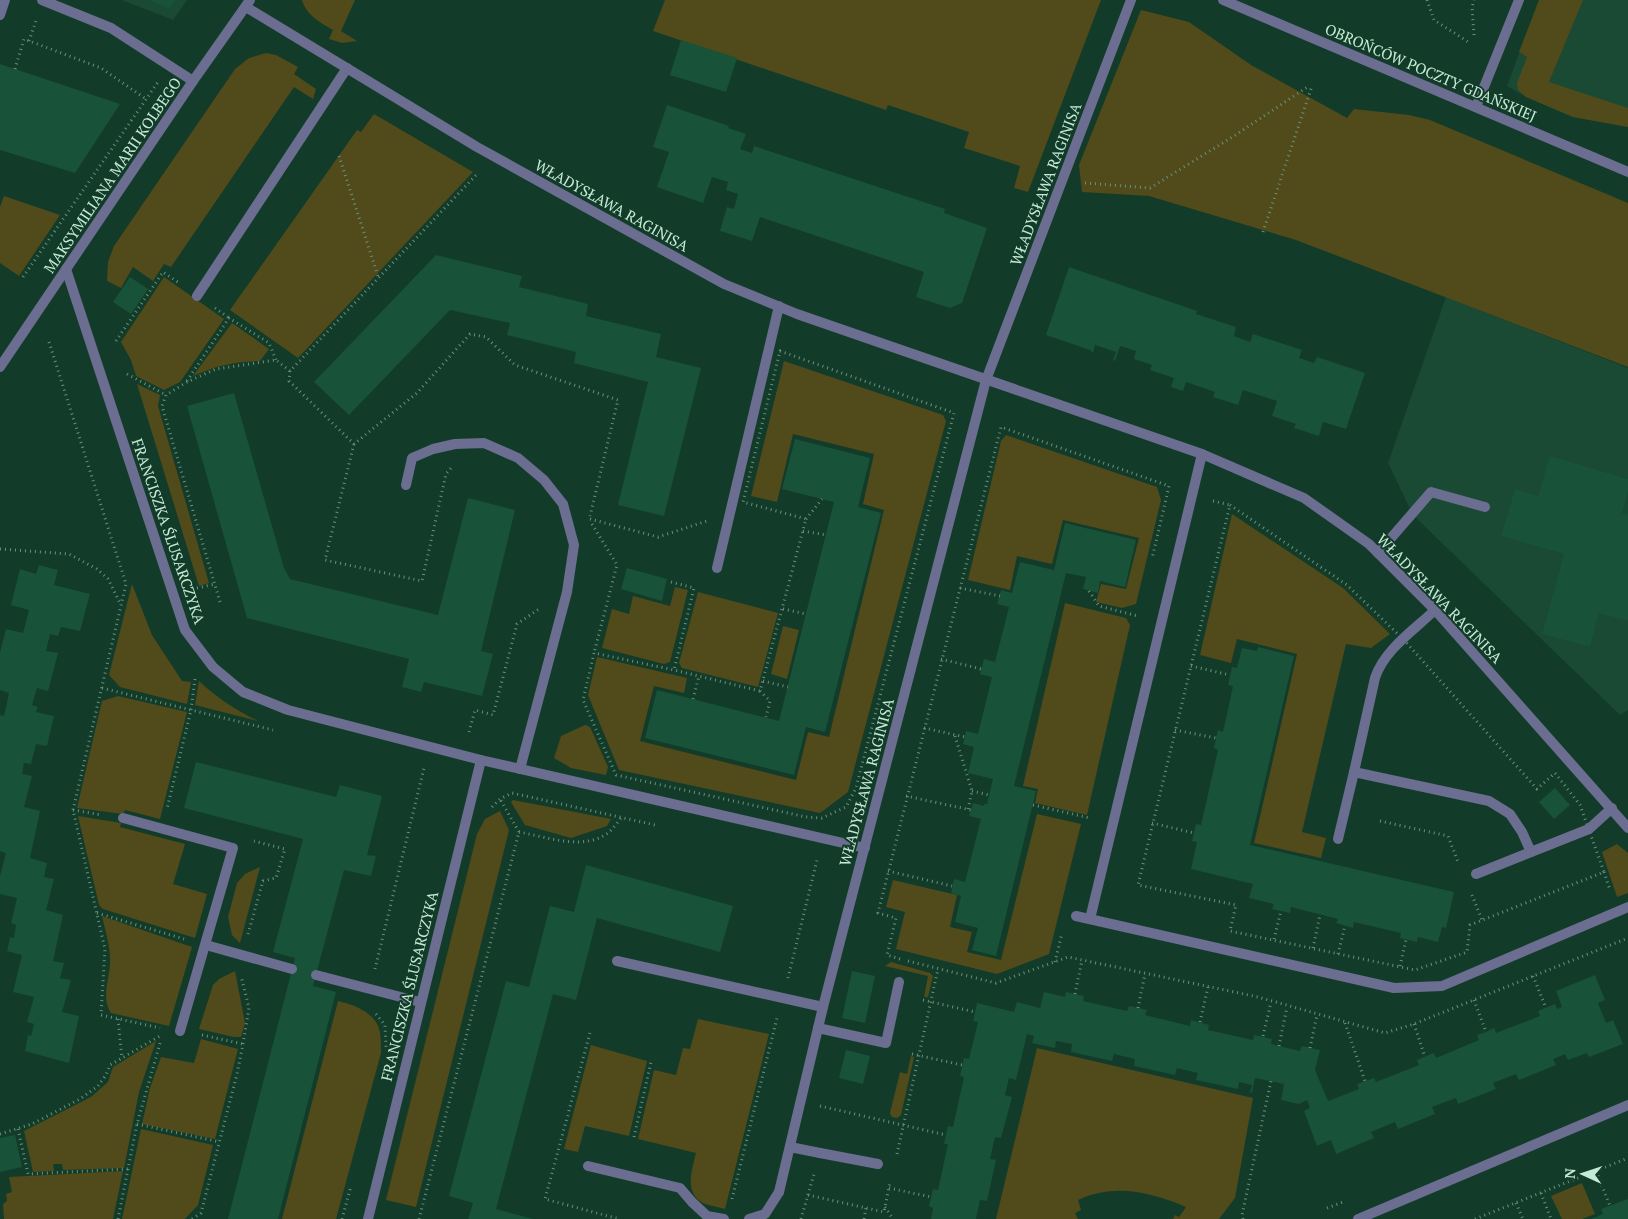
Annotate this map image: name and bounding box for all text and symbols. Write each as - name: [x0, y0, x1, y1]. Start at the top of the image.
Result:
- street label: OBROŃCÓW POCZTY GDAŃSKIEJ: [1322, 18, 1540, 126]
- street label: MAKSYMILIANA MARII KOLBEGO: [39, 73, 185, 277]
- street label: WŁADYSŁAWA RAGINISA: [1005, 99, 1086, 268]
- street label: WŁADYSŁAWA RAGINISA: [532, 154, 693, 256]
- street label: FRANCISZKA ŚLUSARCZYKA: [128, 436, 210, 627]
- street label: WŁADYSŁAWA RAGINISA: [1373, 529, 1508, 668]
- street label: WŁADYSŁAWA RAGINISA: [834, 695, 898, 868]
- street label: FRANCISZKA ŚLUSARCZYKA: [376, 888, 442, 1083]
- north arrow: [1558, 1149, 1608, 1199]
- text: N: [1560, 1167, 1579, 1179]

